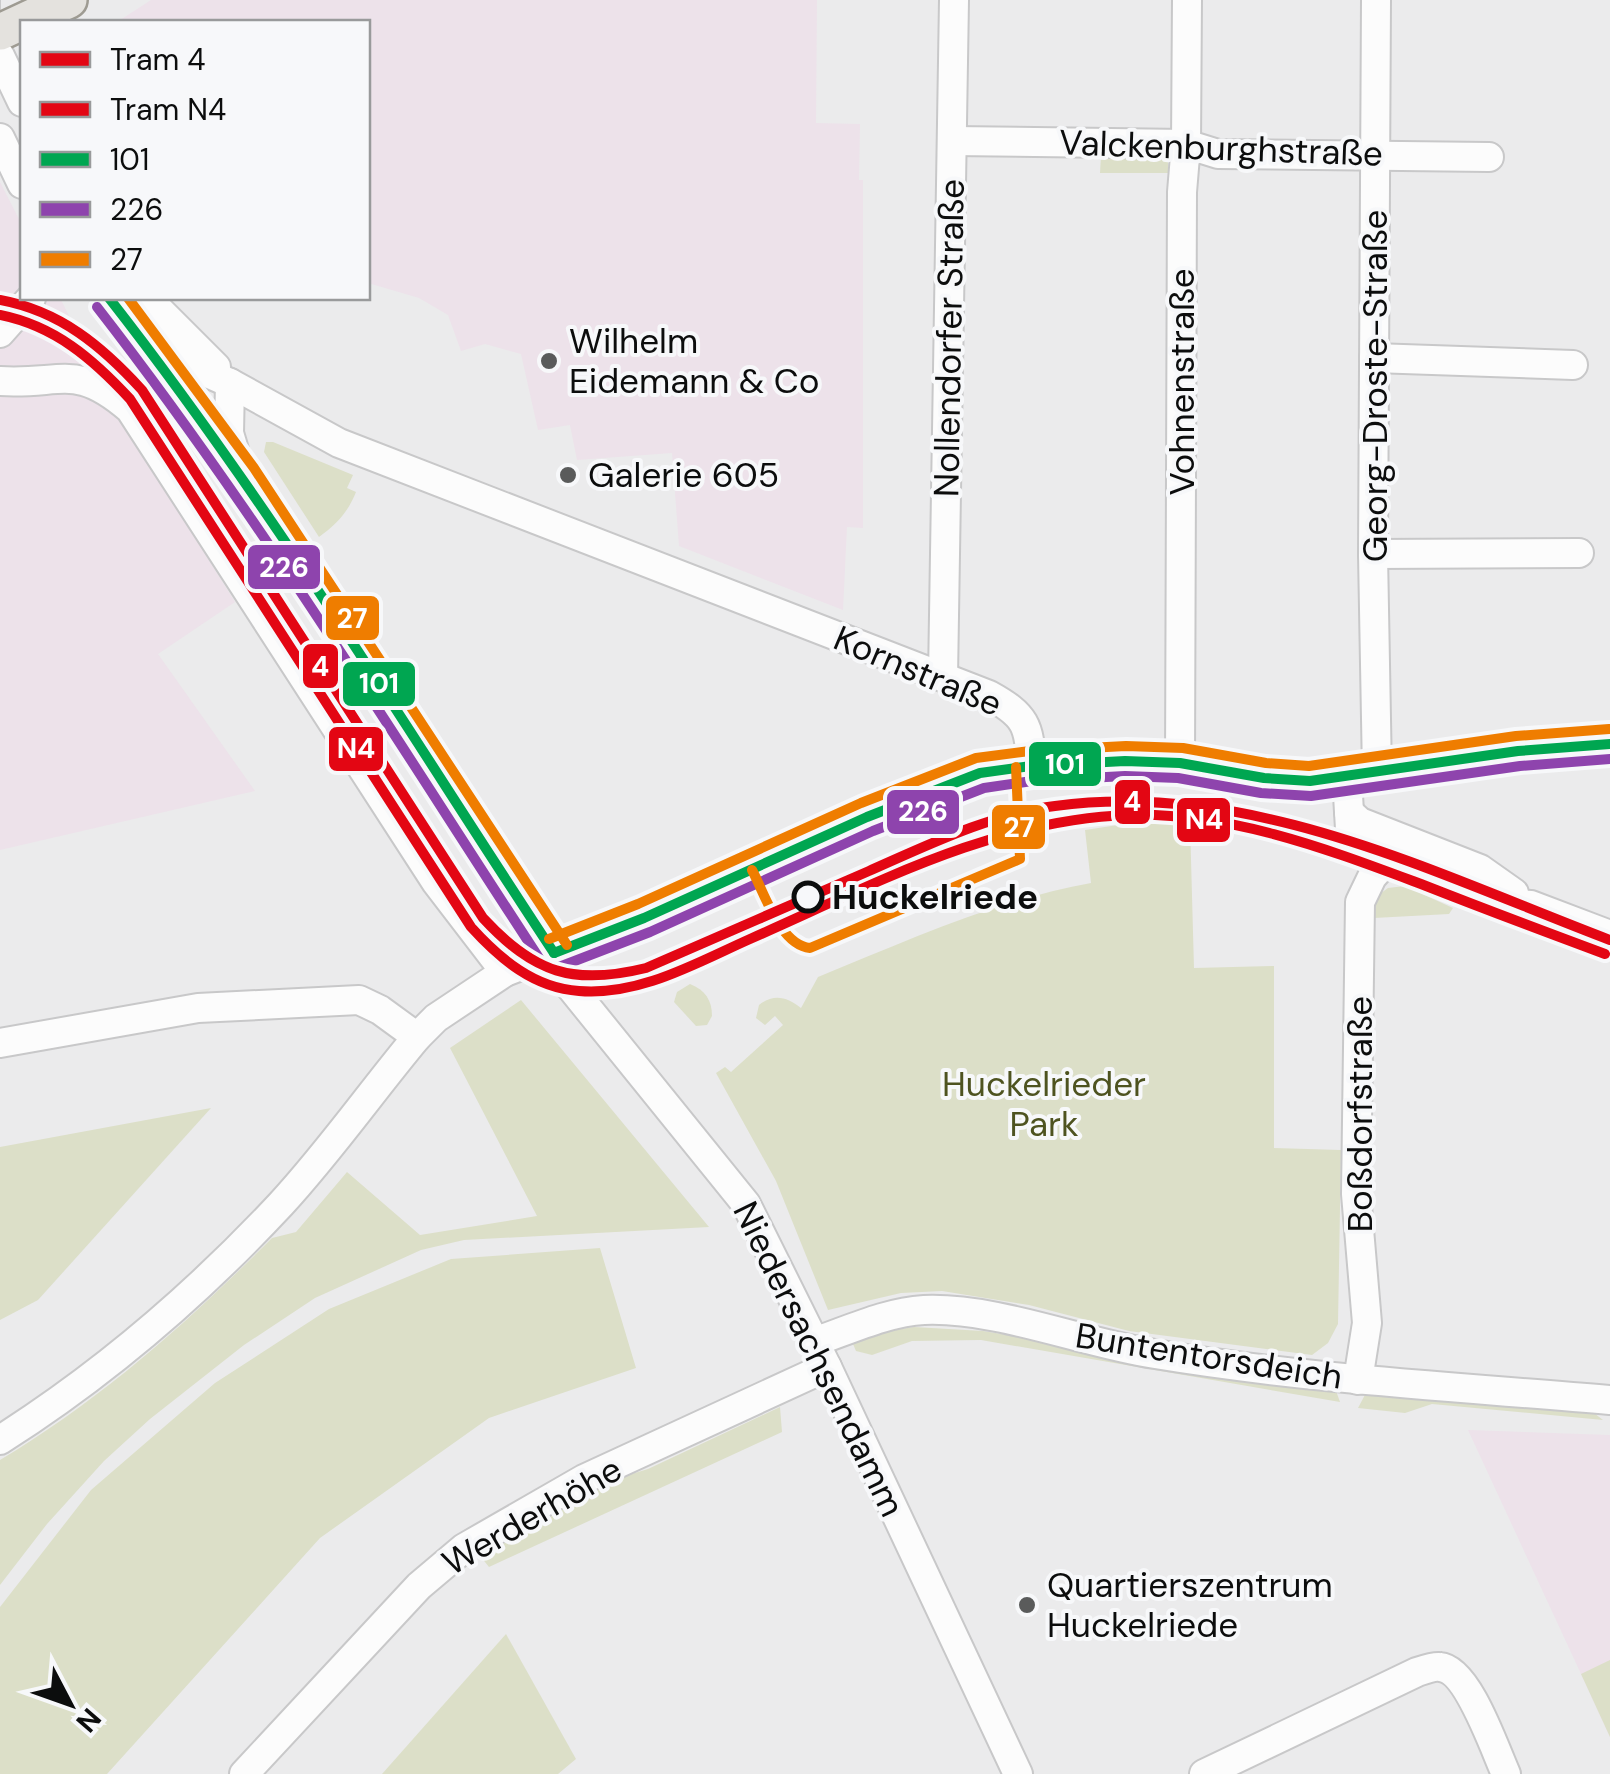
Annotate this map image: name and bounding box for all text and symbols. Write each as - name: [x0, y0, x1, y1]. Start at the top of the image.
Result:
- legend: [20, 20, 370, 300]
- text: Tram 4: [110, 40, 205, 79]
- text: Tram N4: [110, 90, 226, 129]
- street label: Valckenburghstraße: [1058, 119, 1384, 177]
- text: 101: [110, 140, 149, 179]
- street label: Nollendorfer Straße: [923, 179, 975, 497]
- text: 226: [110, 190, 163, 229]
- street label: Georg-Droste-Straße: [1352, 210, 1398, 562]
- text: 27: [110, 240, 143, 279]
- street label: Vohnenstraße: [1159, 268, 1205, 496]
- place label: Wilhelm Eidemann & Co: [569, 318, 820, 404]
- marker: Wilhelm Eidemann & Co: [538, 350, 560, 372]
- place label: Galerie 605: [588, 452, 779, 498]
- marker: Galerie 605: [557, 464, 579, 486]
- line badge: 226: [246, 543, 322, 591]
- text: 226: [259, 549, 309, 586]
- line badge: 27: [324, 594, 381, 642]
- text: 27: [337, 600, 368, 637]
- street label: Kornstraße: [827, 615, 1009, 727]
- line badge: 4: [301, 642, 340, 690]
- text: 4: [311, 648, 329, 685]
- line badge: 101: [341, 660, 417, 708]
- text: 101: [359, 665, 399, 702]
- line badge: N4: [327, 725, 385, 773]
- text: N4: [337, 730, 375, 767]
- line badge: 101: [1027, 740, 1103, 788]
- text: 101: [1045, 746, 1085, 783]
- line badge: 4: [1113, 778, 1152, 826]
- text: 4: [1123, 783, 1141, 820]
- line badge: 226: [885, 788, 961, 836]
- text: 226: [898, 793, 948, 830]
- line badge: N4: [1175, 796, 1232, 844]
- text: N4: [1185, 801, 1223, 838]
- line badge: 27: [990, 803, 1047, 851]
- text: 27: [1004, 809, 1035, 846]
- place label: Huckelriede: [832, 874, 1038, 920]
- marker: Huckelriede: [793, 882, 823, 912]
- street label: Boßdorfstraße: [1337, 996, 1383, 1232]
- park label: Huckelrieder Park: [942, 1061, 1146, 1147]
- street label: Niedersachsendamm: [723, 1194, 915, 1524]
- street label: Buntentorsdeich: [1072, 1312, 1346, 1400]
- street label: Werderhöhe: [434, 1446, 630, 1586]
- place label: Quartierszentrum Huckelriede: [1047, 1562, 1333, 1648]
- marker: Quartierszentrum Huckelriede: [1016, 1594, 1038, 1616]
- north arrow: [20, 1654, 120, 1754]
- text: N: [68, 1700, 109, 1740]

